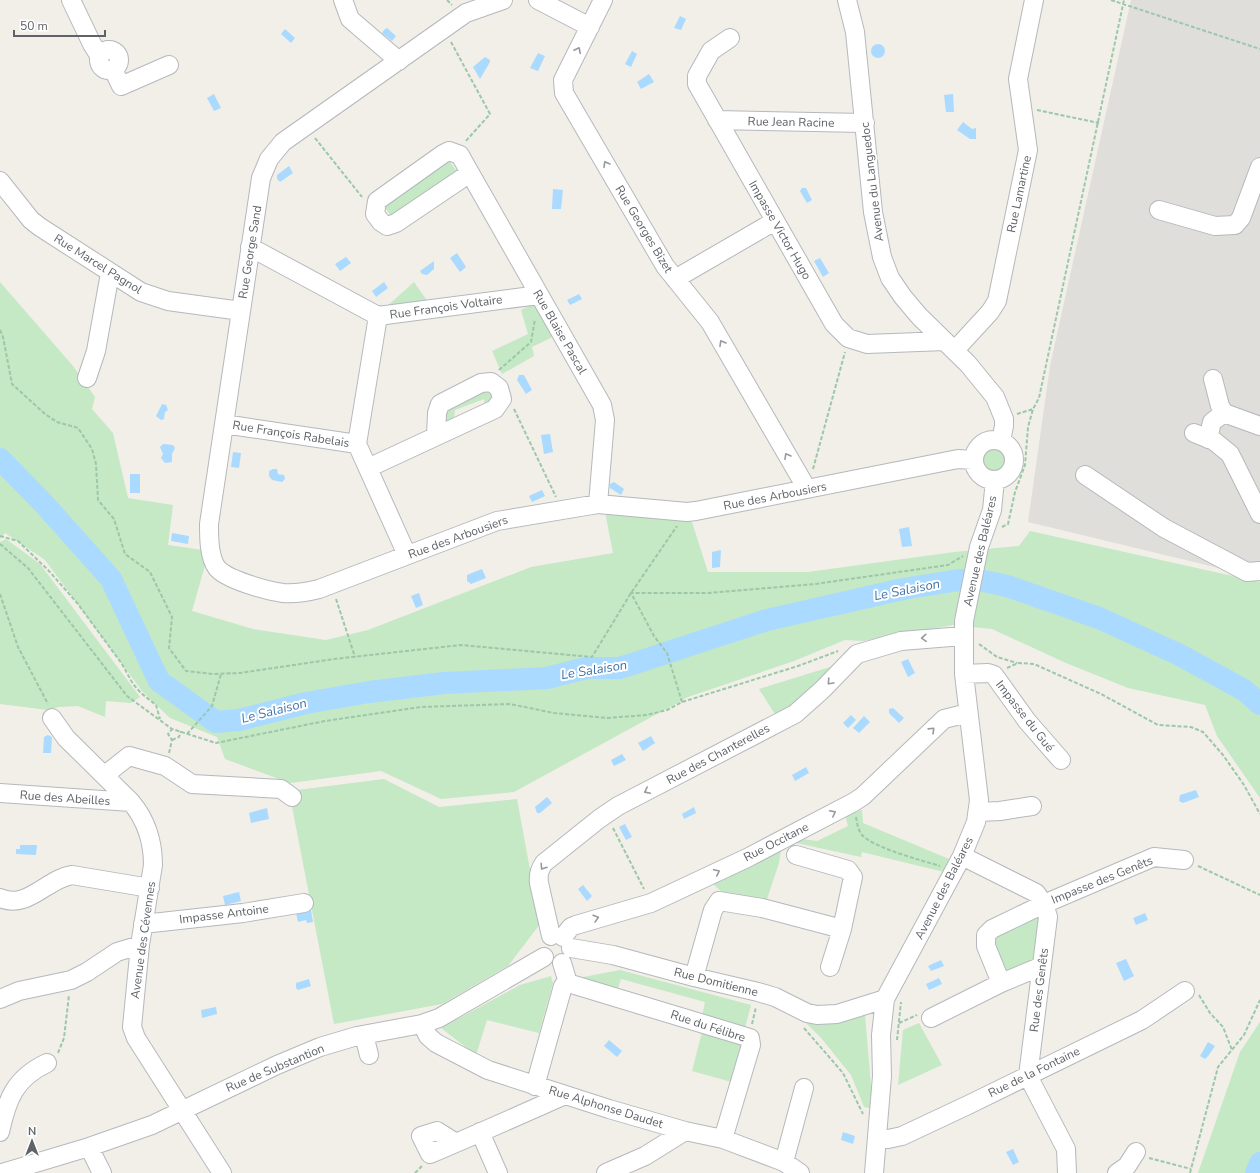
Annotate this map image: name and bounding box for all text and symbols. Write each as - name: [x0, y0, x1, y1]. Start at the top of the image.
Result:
- scale bar: [14, 12, 105, 38]
- text: 50 m: [20, 18, 48, 34]
- one-way arrow: [573, 46, 581, 54]
- street label: Rue Jean Racine: [748, 113, 834, 131]
- street label: Avenue du Languedoc: [857, 121, 887, 242]
- street label: Rue Lamartine: [1003, 154, 1035, 234]
- one-way arrow: [603, 161, 610, 168]
- street label: Impasse Victor Hugo: [745, 177, 815, 283]
- street label: Rue Georges Bizet: [612, 182, 677, 276]
- street label: Rue George Sand: [235, 204, 265, 300]
- street label: Rue Marcel Pagnol: [51, 230, 146, 298]
- street label: Rue Blaise Pascal: [529, 287, 591, 378]
- street label: Rue François Voltaire: [389, 291, 503, 323]
- one-way arrow: [720, 340, 727, 347]
- street label: Rue François Rabelais: [231, 417, 351, 451]
- one-way arrow: [785, 453, 792, 460]
- street label: Rue des Arbousiers: [722, 478, 828, 514]
- street label: Avenue des Baléares: [959, 494, 1001, 608]
- street label: Rue des Arbousiers: [406, 511, 510, 562]
- water label: Le Salaison: [873, 575, 941, 605]
- one-way arrow: [921, 633, 927, 642]
- water label: Le Salaison: [560, 656, 628, 684]
- one-way arrow: [827, 677, 835, 685]
- street label: Impasse du Gué: [992, 677, 1058, 755]
- water label: Le Salaison: [239, 694, 309, 728]
- street label: Rue des Chanterelles: [664, 720, 773, 788]
- one-way arrow: [927, 727, 934, 734]
- one-way arrow: [644, 786, 651, 794]
- street label: Rue des Abeilles: [19, 787, 111, 809]
- one-way arrow: [829, 810, 836, 818]
- street label: Rue Occitane: [741, 819, 811, 865]
- street label: Avenue des Baléares: [911, 834, 977, 942]
- street label: Impasse des Genêts: [1049, 852, 1155, 908]
- one-way arrow: [540, 863, 548, 870]
- one-way arrow: [713, 869, 720, 877]
- street label: Avenue des Cévennes: [127, 880, 159, 1000]
- street label: Impasse Antoine: [178, 901, 270, 927]
- one-way arrow: [592, 914, 599, 923]
- street label: Rue des Genêts: [1026, 947, 1052, 1033]
- street label: Rue Domitienne: [672, 964, 760, 1000]
- street label: Rue du Félibre: [669, 1006, 747, 1046]
- street label: Rue de Substantion: [223, 1040, 327, 1096]
- street label: Rue de la Fontaine: [986, 1043, 1082, 1101]
- street label: Rue Alphonse Daudet: [547, 1082, 666, 1132]
- north arrow: [12, 1121, 52, 1161]
- text: N: [28, 1124, 36, 1139]

